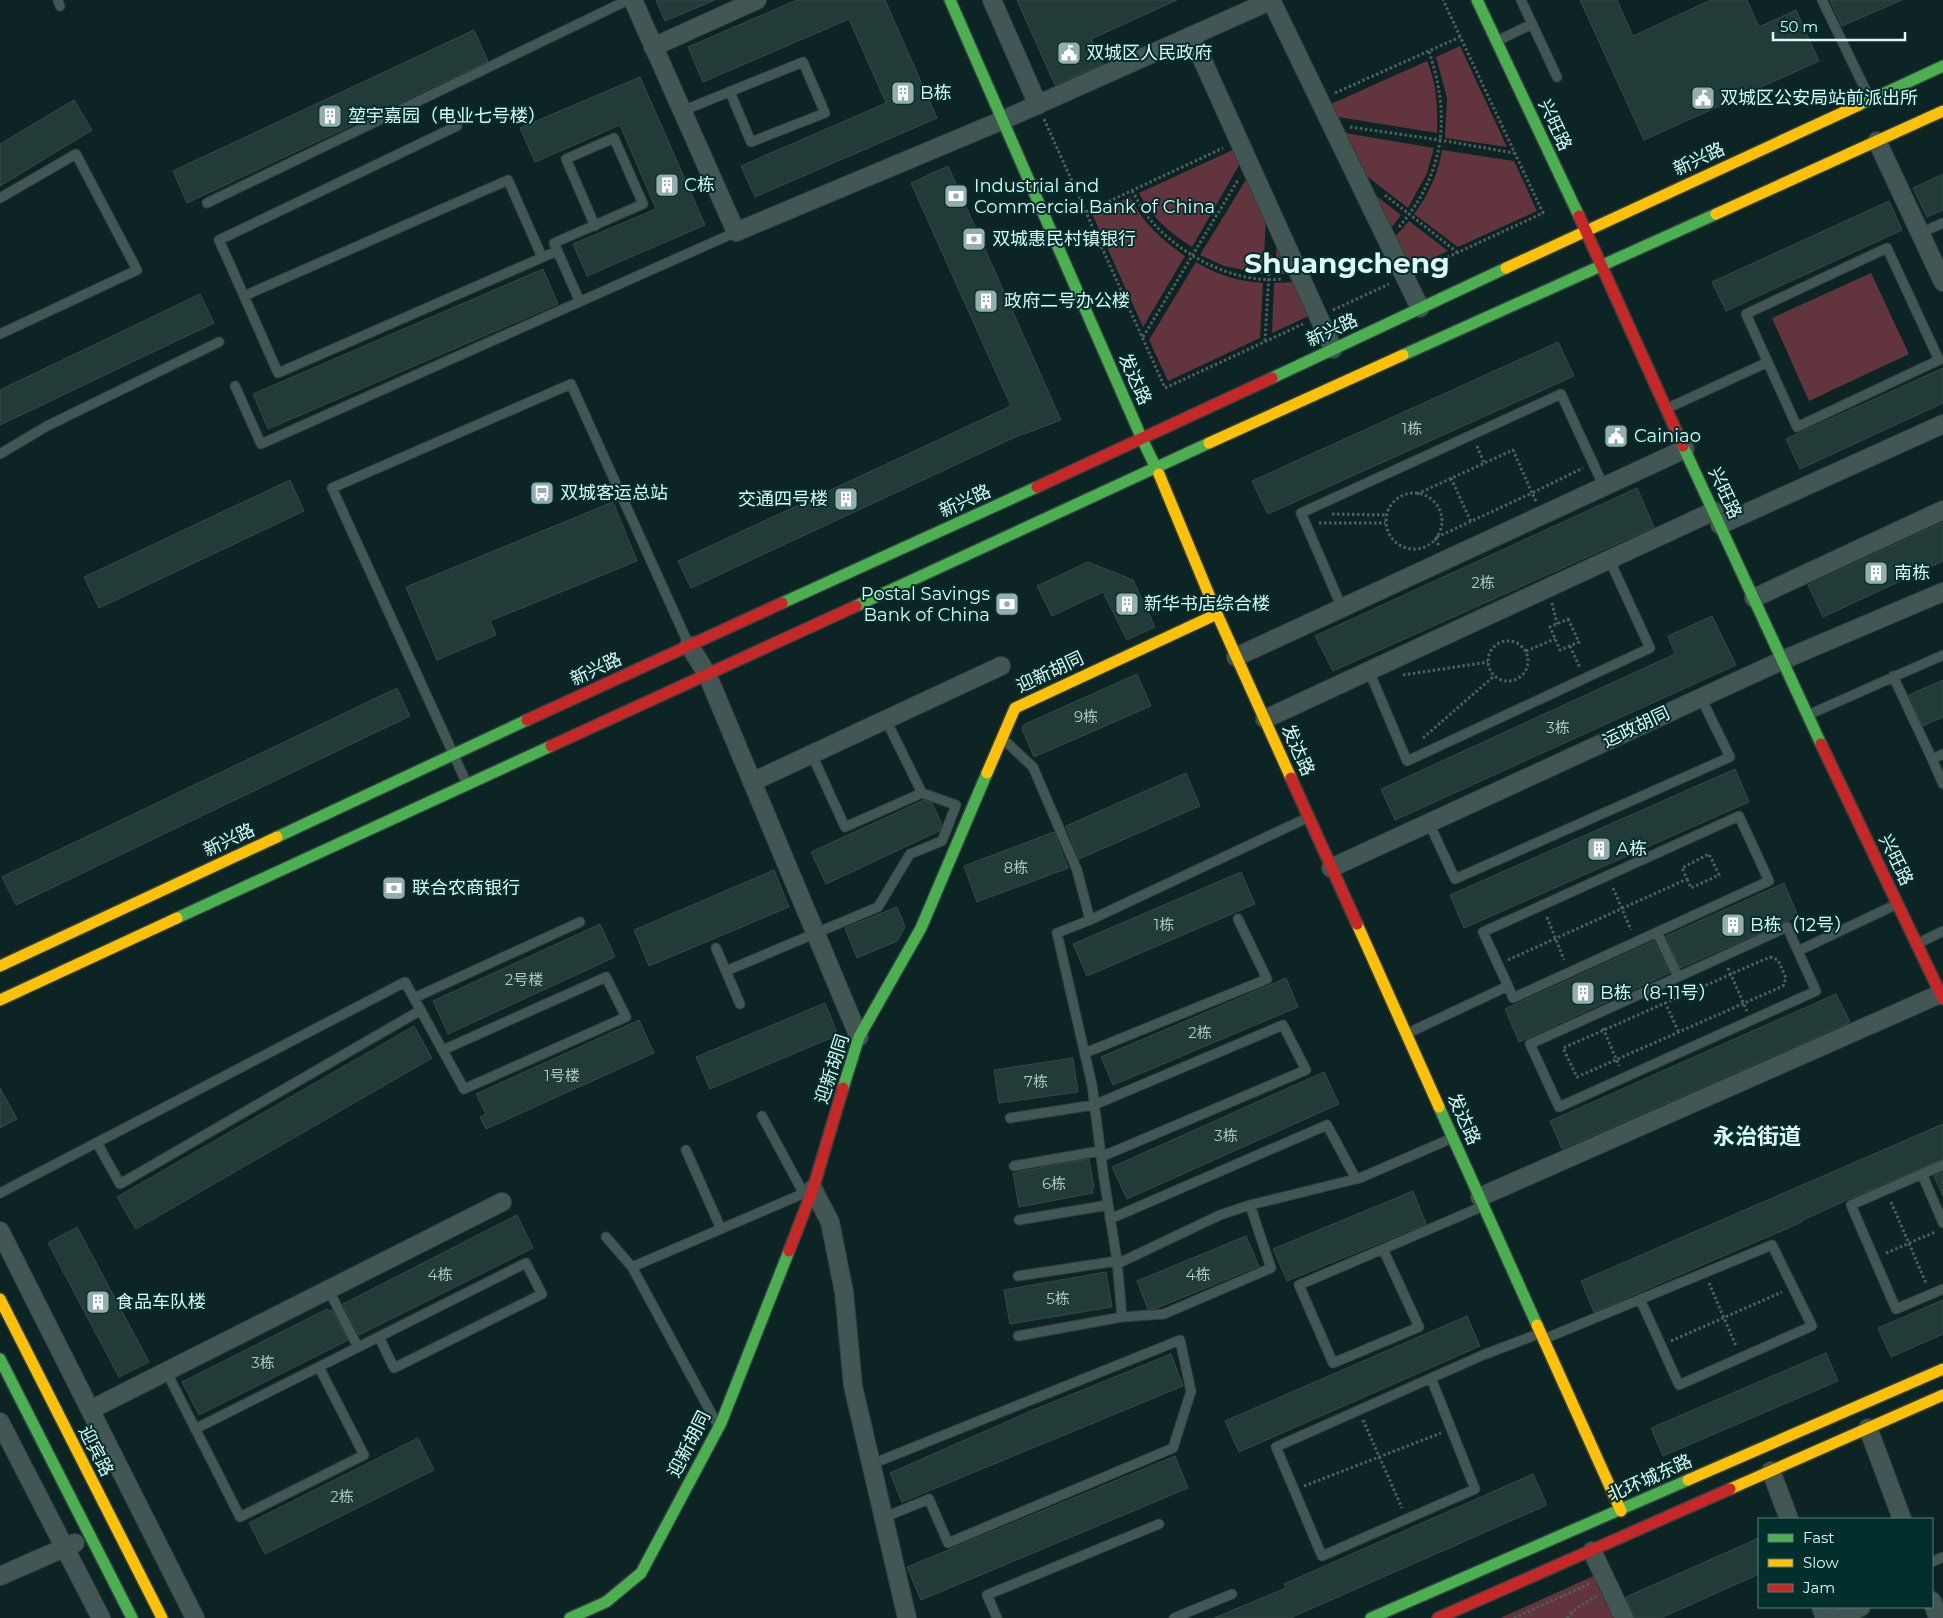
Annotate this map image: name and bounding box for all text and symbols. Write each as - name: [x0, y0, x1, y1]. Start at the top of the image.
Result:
- scale bar: [1773, 10, 1906, 42]
- text: 50 m: [1780, 17, 1818, 36]
- public building icon: 双城区人民政府: [1056, 40, 1082, 66]
- place label: 双城区人民政府: [1086, 42, 1212, 64]
- building icon: B栋: [890, 80, 916, 106]
- place label: B栋: [920, 82, 952, 104]
- public building icon: 双城区公安局站前派出所: [1690, 85, 1716, 111]
- place label: 双城区公安局站前派出所: [1720, 87, 1918, 109]
- street label: 兴旺路: [1534, 96, 1576, 154]
- building icon: 堃宇嘉园（电业七号楼）: [317, 103, 343, 129]
- place label: 堃宇嘉园（电业七号楼）: [348, 105, 546, 127]
- street label: 新兴路: [1670, 138, 1728, 180]
- building icon: C栋: [654, 172, 680, 198]
- place label: C栋: [684, 174, 715, 196]
- place label: Industrial and Commercial Bank of China: [974, 175, 1215, 218]
- bank icon: Industrial and Commercial Bank of China: [943, 183, 969, 209]
- bank icon: 双城惠民村镇银行: [961, 226, 987, 252]
- place label: 双城惠民村镇银行: [992, 228, 1136, 250]
- district label: Shuangcheng: [1244, 246, 1450, 280]
- building icon: 政府二号办公楼: [973, 288, 999, 314]
- place label: 政府二号办公楼: [1004, 290, 1130, 312]
- street label: 新兴路: [1303, 309, 1361, 351]
- street label: 发达路: [1114, 350, 1156, 408]
- house number: 1栋: [1402, 419, 1422, 438]
- public building icon: Cainiao: [1603, 423, 1629, 449]
- place label: Cainiao: [1634, 425, 1701, 447]
- street label: 兴旺路: [1704, 464, 1746, 522]
- bus stop icon: 双城客运总站: [529, 480, 555, 506]
- street label: 新兴路: [936, 480, 994, 522]
- place label: 双城客运总站: [560, 482, 668, 504]
- building icon: 交通四号楼: [833, 486, 859, 512]
- place label: 交通四号楼: [738, 488, 828, 510]
- building icon: 南栋: [1863, 560, 1889, 586]
- place label: 南栋: [1894, 562, 1930, 584]
- house number: 2栋: [1471, 573, 1495, 592]
- place label: Postal Savings Bank of China: [861, 583, 990, 626]
- bank icon: Postal Savings Bank of China: [994, 591, 1020, 617]
- building icon: 新华书店综合楼: [1114, 591, 1140, 617]
- place label: 新华书店综合楼: [1144, 593, 1270, 615]
- street label: 迎新胡同: [1013, 647, 1087, 697]
- street label: 新兴路: [567, 648, 625, 690]
- street label: 运政胡同: [1599, 702, 1673, 752]
- house number: 9栋: [1074, 707, 1098, 726]
- house number: 3栋: [1546, 718, 1570, 737]
- street label: 发达路: [1277, 721, 1319, 779]
- street label: 新兴路: [200, 819, 258, 861]
- street label: 兴旺路: [1874, 831, 1918, 889]
- building icon: A栋: [1586, 836, 1612, 862]
- place label: A栋: [1616, 838, 1647, 860]
- house number: 8栋: [1004, 858, 1028, 877]
- bank icon: 联合农商银行: [381, 875, 407, 901]
- place label: 联合农商银行: [412, 877, 520, 899]
- building icon: B栋（12号）: [1720, 912, 1746, 938]
- place label: B栋（12号）: [1750, 914, 1852, 936]
- house number: 1栋: [1154, 915, 1174, 934]
- house number: 2号楼: [505, 970, 543, 989]
- building icon: B栋（8-11号）: [1570, 980, 1596, 1006]
- place label: B栋（8-11号）: [1600, 982, 1717, 1004]
- house number: 2栋: [1188, 1023, 1212, 1042]
- street label: 迎新胡同: [810, 1031, 854, 1107]
- house number: 1号楼: [544, 1066, 580, 1085]
- house number: 7栋: [1024, 1072, 1048, 1091]
- street label: 发达路: [1443, 1090, 1485, 1148]
- district label: 永治街道: [1713, 1123, 1801, 1150]
- house number: 3栋: [1214, 1126, 1238, 1145]
- house number: 6栋: [1042, 1174, 1066, 1193]
- house number: 4栋: [428, 1265, 452, 1284]
- house number: 4栋: [1186, 1265, 1210, 1284]
- building icon: 食品车队楼: [85, 1289, 111, 1315]
- house number: 5栋: [1046, 1289, 1070, 1308]
- place label: 食品车队楼: [116, 1291, 206, 1313]
- house number: 3栋: [251, 1353, 275, 1372]
- street label: 迎新胡同: [663, 1407, 715, 1481]
- street label: 迎宾路: [74, 1422, 118, 1480]
- street label: 北环城东路: [1604, 1450, 1696, 1506]
- house number: 2栋: [330, 1487, 354, 1506]
- legend: [1758, 1518, 1933, 1608]
- text: Fast: [1803, 1528, 1834, 1547]
- text: Slow: [1803, 1553, 1839, 1572]
- text: Jam: [1802, 1578, 1835, 1597]

